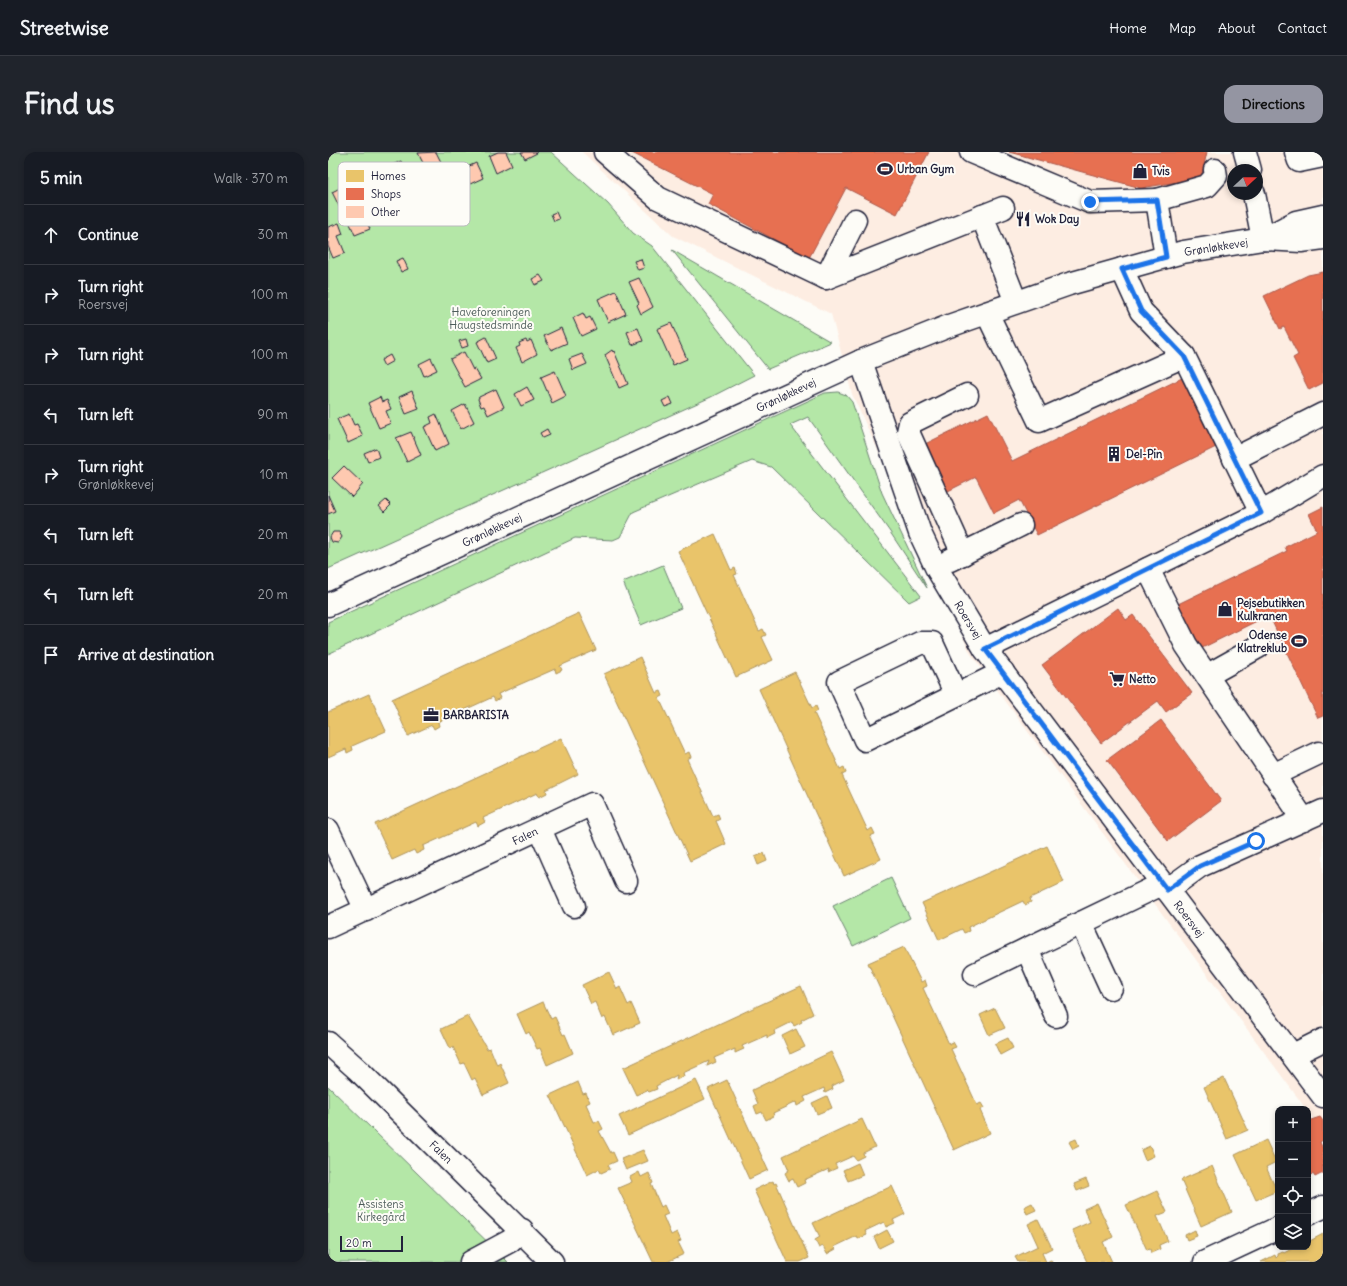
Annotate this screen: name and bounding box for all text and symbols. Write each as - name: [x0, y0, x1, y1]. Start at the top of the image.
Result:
- text: Streetwise: [20, 16, 109, 40]
- text: Home: [1109, 19, 1147, 37]
- text: Map: [1169, 19, 1196, 37]
- text: About: [1218, 19, 1256, 37]
- text: Contact: [1278, 19, 1327, 37]
- button: Directions: [1224, 85, 1323, 123]
- text: Find us: [24, 86, 115, 122]
- sports icon: Urban Gym: [876, 160, 894, 178]
- legend: [338, 162, 470, 226]
- place label: Urban Gym: [897, 162, 954, 177]
- shop icon: Tvis: [1131, 162, 1149, 180]
- place label: Tvis: [1152, 164, 1170, 178]
- north arrow: [1227, 164, 1263, 200]
- text: 5 min: [40, 167, 82, 189]
- text: Homes: [371, 169, 406, 183]
- text: Walk · 370 m: [214, 170, 288, 187]
- text: Shops: [371, 187, 401, 201]
- route end: [1081, 193, 1099, 211]
- text: Other: [371, 205, 400, 219]
- restaurant icon: Wok Day: [1014, 210, 1032, 228]
- place label: Wok Day: [1035, 212, 1079, 227]
- icon: ahead: [40, 224, 62, 246]
- text: Continue: [78, 225, 139, 244]
- text: 30 m: [258, 226, 288, 243]
- street label: Grønløkkevej: [1183, 235, 1249, 259]
- text: Turn right: [78, 277, 143, 296]
- icon: right: [40, 284, 62, 306]
- text: 100 m: [251, 286, 288, 303]
- text: Roersvej: [78, 296, 128, 313]
- park label: Haveforeningen Haugstedsminde: [449, 305, 533, 332]
- icon: right: [40, 344, 62, 366]
- text: Turn right: [78, 345, 143, 364]
- text: 100 m: [251, 346, 288, 363]
- street label: Grønløkkevej: [754, 375, 818, 415]
- icon: left: [40, 404, 62, 426]
- text: Turn left: [78, 405, 133, 424]
- text: 90 m: [257, 406, 288, 423]
- building icon: Del-Pin: [1105, 445, 1123, 463]
- place label: Del-Pin: [1126, 447, 1163, 461]
- text: Turn right: [78, 457, 143, 476]
- icon: right: [40, 464, 62, 486]
- text: 10 m: [260, 466, 288, 483]
- text: Grønløkkevej: [78, 476, 154, 493]
- street label: Grønløkkevej: [460, 510, 524, 550]
- icon: left: [40, 524, 62, 546]
- text: Turn left: [78, 525, 133, 544]
- text: 20 m: [258, 526, 288, 543]
- icon: left: [40, 584, 62, 606]
- text: Turn left: [78, 585, 133, 604]
- text: 20 m: [258, 586, 288, 603]
- place label: Pejsebutikken Kulkranen: [1237, 596, 1305, 623]
- street label: Roersvej: [951, 598, 985, 642]
- shop icon: Pejsebutikken Kulkranen: [1216, 600, 1234, 618]
- place label: Odense Klatreklub: [1237, 628, 1287, 655]
- sports icon: Odense Klatreklub: [1290, 632, 1308, 650]
- icon: arrive: [40, 644, 62, 666]
- text: Arrive at destination: [78, 645, 214, 664]
- supermarket icon: Netto: [1108, 670, 1126, 688]
- place label: Netto: [1129, 672, 1156, 686]
- office icon: BARBARISTA: [422, 706, 440, 724]
- place label: BARBARISTA: [443, 708, 509, 722]
- street label: Falen: [510, 824, 540, 848]
- route start: [1247, 832, 1265, 850]
- street label: Roersvej: [1171, 898, 1207, 940]
- map controls: [1275, 1106, 1311, 1250]
- button: +: [1275, 1106, 1311, 1142]
- street label: Falen: [427, 1138, 455, 1166]
- button: −: [1275, 1142, 1311, 1178]
- button: locate: [1275, 1178, 1311, 1214]
- park label: Assistens Kirkegård: [357, 1197, 406, 1224]
- button: layers: [1275, 1214, 1311, 1250]
- scale bar: [340, 1234, 403, 1253]
- text: 20 m: [346, 1236, 372, 1250]

